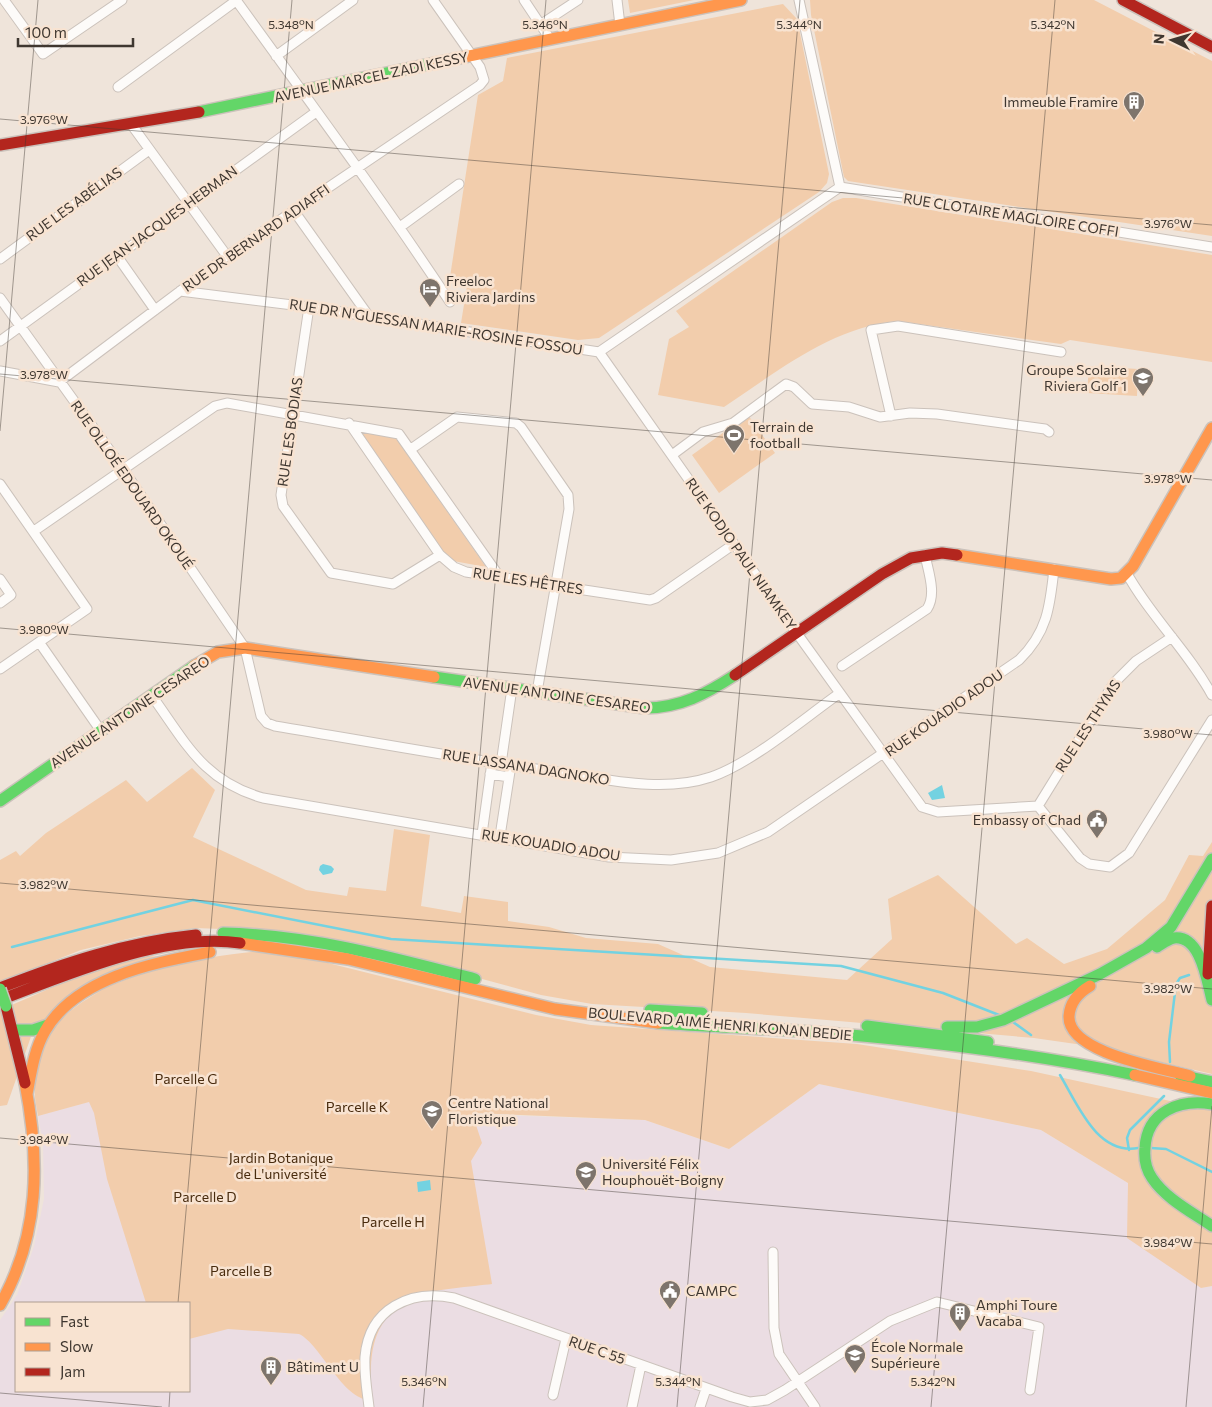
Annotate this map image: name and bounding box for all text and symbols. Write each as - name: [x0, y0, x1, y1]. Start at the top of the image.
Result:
- scale bar: [18, 15, 132, 47]
- north arrow: [1147, 15, 1197, 65]
- text: 5.348°N: [268, 17, 314, 31]
- text: 5.346°N: [522, 17, 568, 31]
- text: 5.344°N: [776, 17, 822, 31]
- text: 5.342°N: [1031, 17, 1075, 31]
- text: 100 m: [25, 23, 67, 41]
- text: N: [1150, 33, 1167, 45]
- street label: AVENUE MARCEL ZADI KESSY: [272, 48, 470, 105]
- building icon: Immeuble Framire: [1122, 90, 1146, 121]
- place label: Immeuble Framire: [1003, 93, 1118, 110]
- text: 3.976°W: [20, 112, 68, 126]
- street label: RUE JEAN-JACQUES HEBMAN: [73, 162, 240, 290]
- street label: RUE LES ABÉLIAS: [22, 163, 125, 244]
- street label: RUE DR BERNARD ADIAFFI: [179, 180, 332, 295]
- street label: RUE CLOTAIRE MAGLOIRE COFFI: [902, 189, 1120, 240]
- text: 3.976°W: [1144, 216, 1192, 230]
- place label: Freeloc Riviera Jardins: [446, 272, 535, 305]
- hotel icon: Freeloc Riviera Jardins: [418, 277, 442, 308]
- street label: RUE DR N'GUESSAN MARIE-ROSINE FOSSOU: [288, 295, 584, 358]
- place label: Groupe Scolaire Riviera Golf 1: [1026, 361, 1127, 394]
- school or university icon: Groupe Scolaire Riviera Golf 1: [1131, 366, 1155, 397]
- text: 3.978°W: [20, 367, 68, 381]
- street label: RUE LES BODIAS: [273, 376, 306, 488]
- street label: RUE OLLOÉ EDOUARD OKOUÉ: [67, 397, 197, 572]
- place label: Terrain de football: [750, 418, 813, 451]
- sports icon: Terrain de football: [722, 423, 746, 454]
- text: 3.978°W: [1144, 471, 1192, 485]
- street label: RUE KODJO PAUL NIAMKEY: [682, 474, 801, 633]
- street label: RUE LES HÊTRES: [472, 563, 584, 598]
- text: 3.980°W: [19, 622, 69, 636]
- street label: AVENUE ANTOINE CESAREO: [47, 652, 213, 771]
- street label: RUE KOUADIO ADOU: [881, 665, 1006, 760]
- street label: AVENUE ANTOINE CESAREO: [462, 673, 652, 716]
- street label: RUE LES THYMS: [1051, 676, 1124, 775]
- text: 3.980°W: [1143, 726, 1193, 740]
- street label: RUE LASSANA DAGNOKO: [441, 745, 611, 788]
- public building icon: Embassy of Chad: [1085, 808, 1109, 839]
- place label: Embassy of Chad: [973, 811, 1081, 828]
- street label: RUE KOUADIO ADOU: [481, 825, 622, 864]
- text: 3.982°W: [20, 877, 68, 891]
- text: 3.982°W: [1144, 981, 1192, 995]
- street label: BOULEVARD AIMÉ HENRI KONAN BEDIE: [587, 1004, 853, 1044]
- park label: Parcelle G: [154, 1070, 218, 1087]
- place label: Centre National Floristique: [448, 1094, 549, 1127]
- park label: Parcelle K: [326, 1098, 388, 1115]
- school or university icon: Centre National Floristique: [420, 1099, 444, 1130]
- text: 3.984°W: [20, 1132, 68, 1146]
- park label: Jardin Botanique de L'université: [229, 1149, 333, 1182]
- place label: Université Félix Houphouët-Boigny: [602, 1155, 724, 1188]
- school or university icon: Université Félix Houphouët-Boigny: [574, 1160, 598, 1191]
- park label: Parcelle D: [173, 1188, 237, 1205]
- park label: Parcelle H: [361, 1213, 425, 1230]
- text: 3.984°W: [1144, 1235, 1192, 1249]
- park label: Parcelle B: [210, 1262, 272, 1279]
- public building icon: CAMPC: [658, 1279, 682, 1310]
- place label: CAMPC: [686, 1282, 737, 1299]
- place label: Amphi Toure Vacaba: [976, 1296, 1057, 1329]
- building icon: Amphi Toure Vacaba: [948, 1301, 972, 1332]
- legend: [15, 1302, 190, 1392]
- text: Fast: [60, 1312, 89, 1330]
- street label: RUE C 55: [567, 1332, 628, 1367]
- text: Slow: [60, 1337, 93, 1355]
- place label: École Normale Supérieure: [871, 1338, 963, 1371]
- school or university icon: École Normale Supérieure: [843, 1343, 867, 1374]
- building icon: Bâtiment U: [259, 1355, 283, 1386]
- place label: Bâtiment U: [287, 1358, 359, 1375]
- text: Jam: [60, 1362, 85, 1380]
- text: 5.346°N: [401, 1374, 447, 1388]
- text: 5.344°N: [655, 1374, 701, 1388]
- text: 5.342°N: [911, 1374, 955, 1388]

